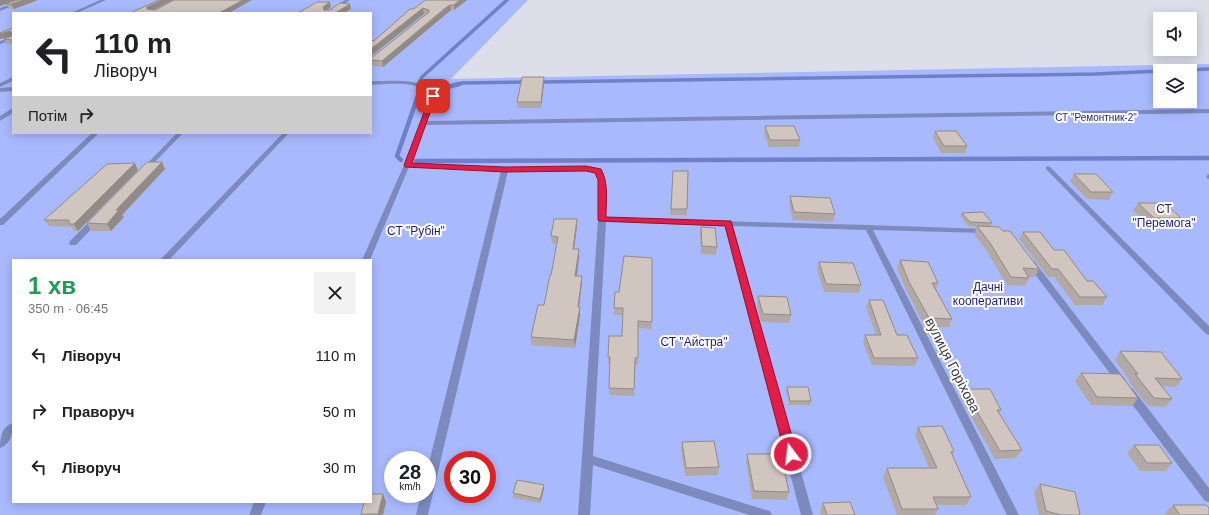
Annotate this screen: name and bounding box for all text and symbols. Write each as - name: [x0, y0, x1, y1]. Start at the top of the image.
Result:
- map controls: [1153, 12, 1197, 108]
- button: sound: [1153, 12, 1197, 56]
- icon: left: [28, 28, 80, 80]
- text: 110 m: [94, 28, 172, 59]
- text: Ліворуч: [94, 61, 157, 81]
- button: layers: [1153, 64, 1197, 108]
- pin: [416, 79, 450, 113]
- icon: arrive: [422, 85, 444, 107]
- icon: right: [75, 104, 97, 126]
- text: Потім: [28, 107, 67, 124]
- park label: СТ "Ремонтник-2": [1055, 112, 1137, 123]
- park label: СТ "Перемога": [1133, 202, 1195, 230]
- park label: СТ "Рубін": [387, 224, 445, 238]
- text: 1 хв: [28, 272, 76, 299]
- button: close: [314, 272, 356, 314]
- park label: Дачні кооперативи: [953, 280, 1023, 308]
- text: 350 m · 06:45: [28, 301, 108, 316]
- street label: вулиця Горіхова: [922, 315, 984, 415]
- park label: СТ "Айстра": [660, 335, 728, 349]
- icon: left: [28, 344, 50, 366]
- text: Ліворуч: [62, 347, 121, 364]
- text: 110 m: [315, 347, 356, 364]
- icon: right: [28, 400, 50, 422]
- text: Праворуч: [62, 403, 135, 420]
- text: 50 m: [323, 403, 356, 420]
- position arrow: [770, 433, 812, 475]
- speed limit sign: 30: [444, 451, 496, 503]
- icon: left: [28, 456, 50, 478]
- text: Ліворуч: [62, 459, 121, 476]
- text: 30 m: [323, 459, 356, 476]
- text: 28: [399, 461, 421, 483]
- text: km/h: [399, 481, 421, 492]

